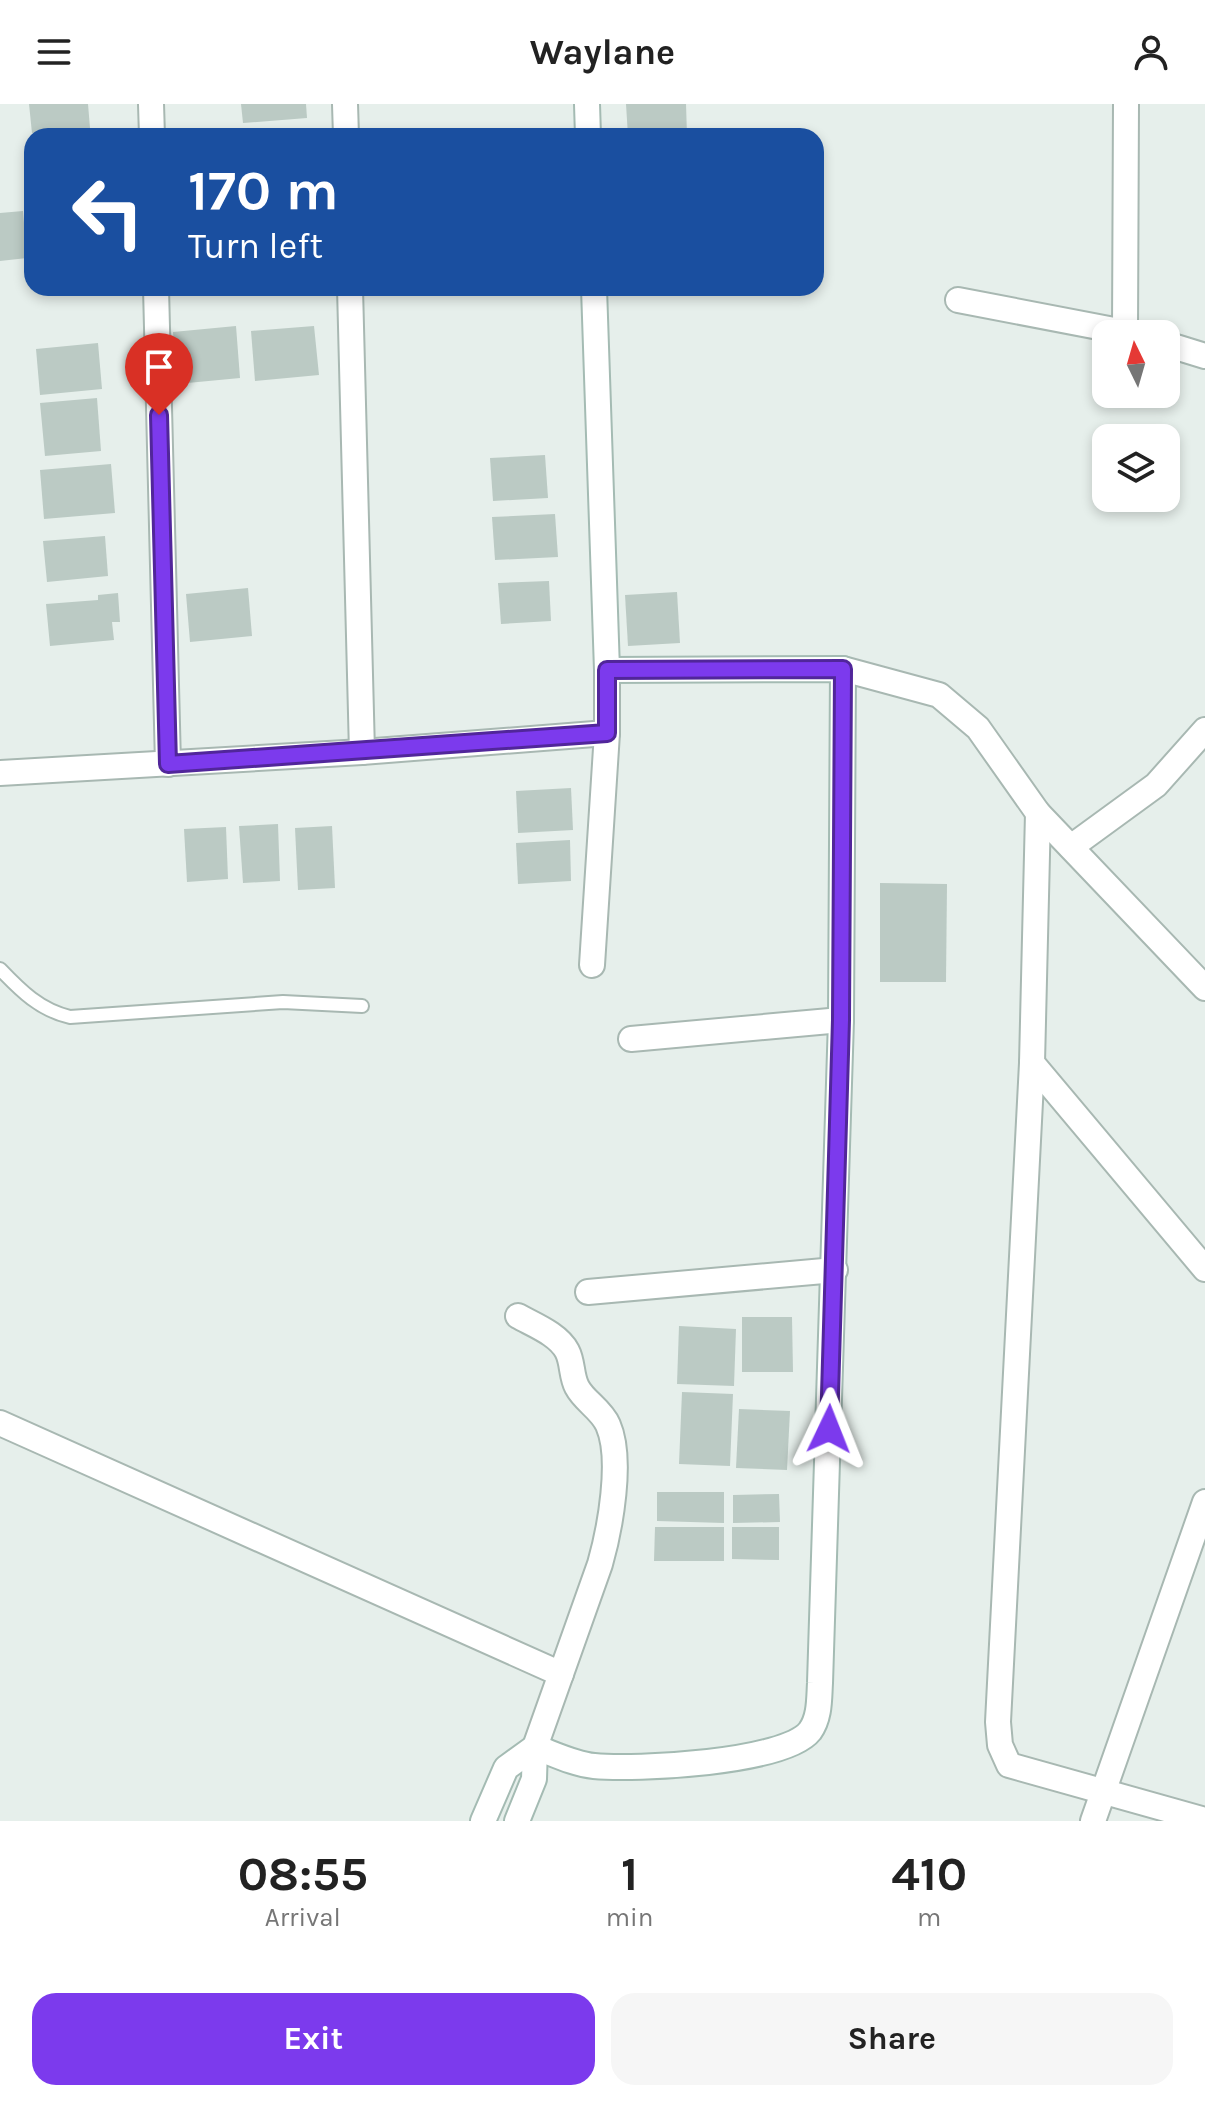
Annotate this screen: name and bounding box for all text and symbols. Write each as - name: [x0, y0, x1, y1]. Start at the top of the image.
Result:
- icon: menu: [32, 30, 76, 74]
- icon: person: [1129, 30, 1173, 74]
- text: Waylane: [530, 31, 675, 73]
- text: 170 m: [188, 158, 339, 223]
- icon: left: [56, 160, 160, 264]
- text: Turn left: [188, 225, 323, 267]
- north arrow: [1092, 320, 1180, 408]
- map controls: [1092, 320, 1180, 512]
- pin: [125, 333, 193, 415]
- icon: arrive: [137, 345, 181, 389]
- button: layers: [1092, 424, 1180, 512]
- position arrow: [787, 1387, 871, 1471]
- text: 08:55: [238, 1846, 368, 1902]
- text: 1: [621, 1846, 638, 1902]
- text: 410: [891, 1846, 967, 1902]
- text: Arrival: [265, 1902, 341, 1933]
- text: min: [606, 1902, 653, 1933]
- text: m: [917, 1902, 941, 1933]
- button: Exit: [32, 1993, 595, 2085]
- button: Share: [611, 1993, 1173, 2085]

